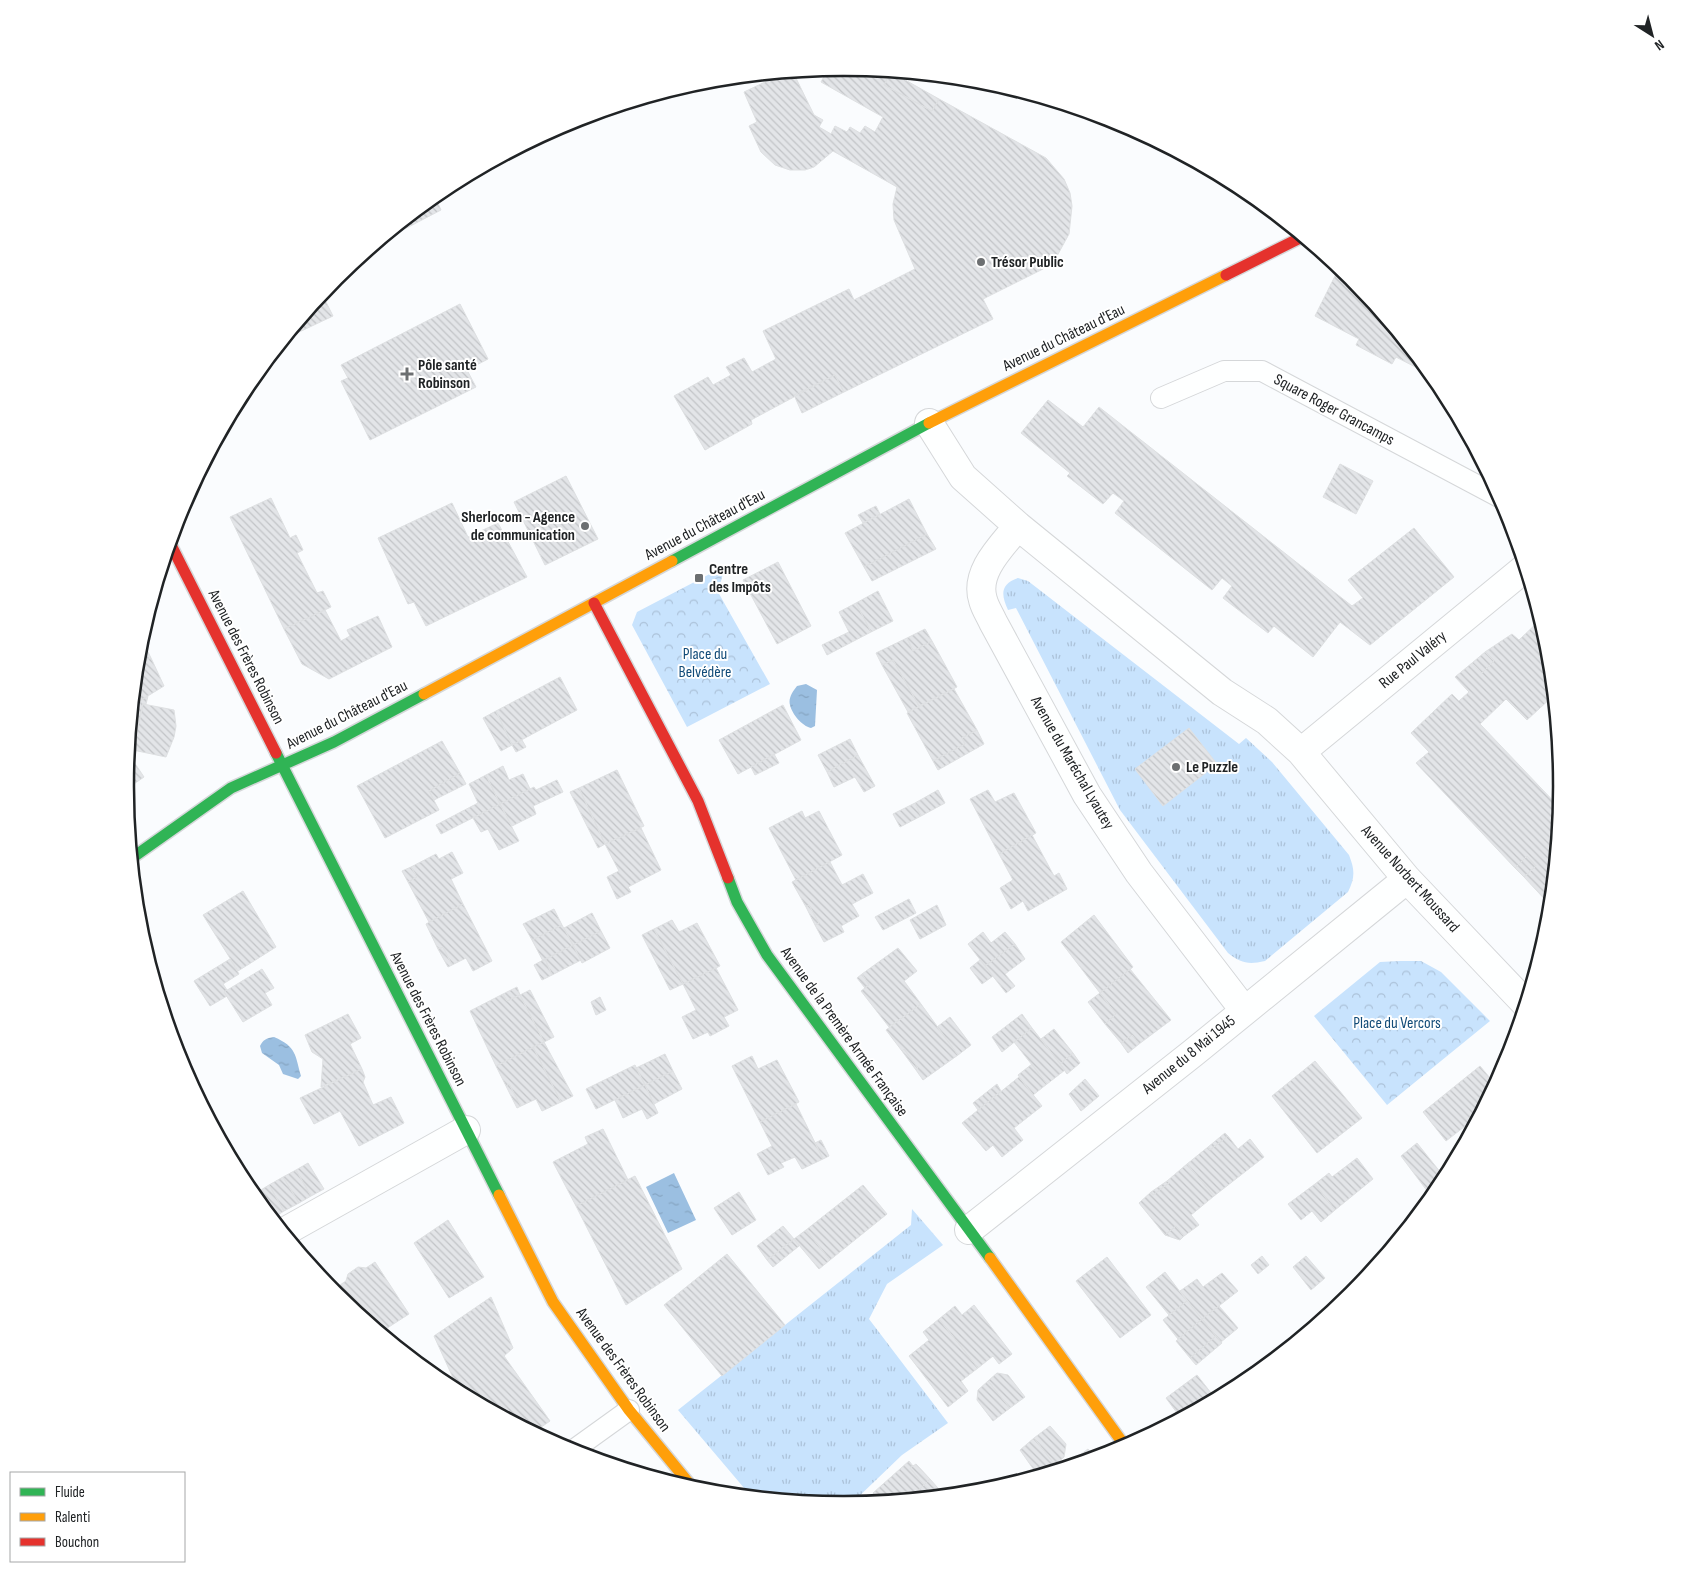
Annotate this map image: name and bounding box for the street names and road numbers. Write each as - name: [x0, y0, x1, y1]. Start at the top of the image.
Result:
- street label: Avenue du Château d'Eau: [999, 300, 1128, 376]
- street label: Square Roger Grancamps: [1271, 370, 1398, 450]
- street label: Avenue du Château d'Eau: [641, 485, 768, 565]
- street label: Avenue des Frères Robinson: [203, 586, 288, 727]
- street label: Rue Paul Valéry: [1375, 627, 1451, 693]
- street label: Avenue du Château d'Eau: [282, 676, 411, 754]
- street label: Avenue du Maréchal Lyautey: [1026, 692, 1118, 833]
- street label: Avenue Norbert Moussard: [1356, 821, 1463, 936]
- street label: Avenue de la Premère Armée Française: [776, 943, 912, 1120]
- street label: Avenue des Frères Robinson: [385, 948, 470, 1089]
- street label: Avenue du 8 Mai 1945: [1138, 1012, 1239, 1099]
- street label: Avenue des Frères Robinson: [571, 1304, 674, 1436]

